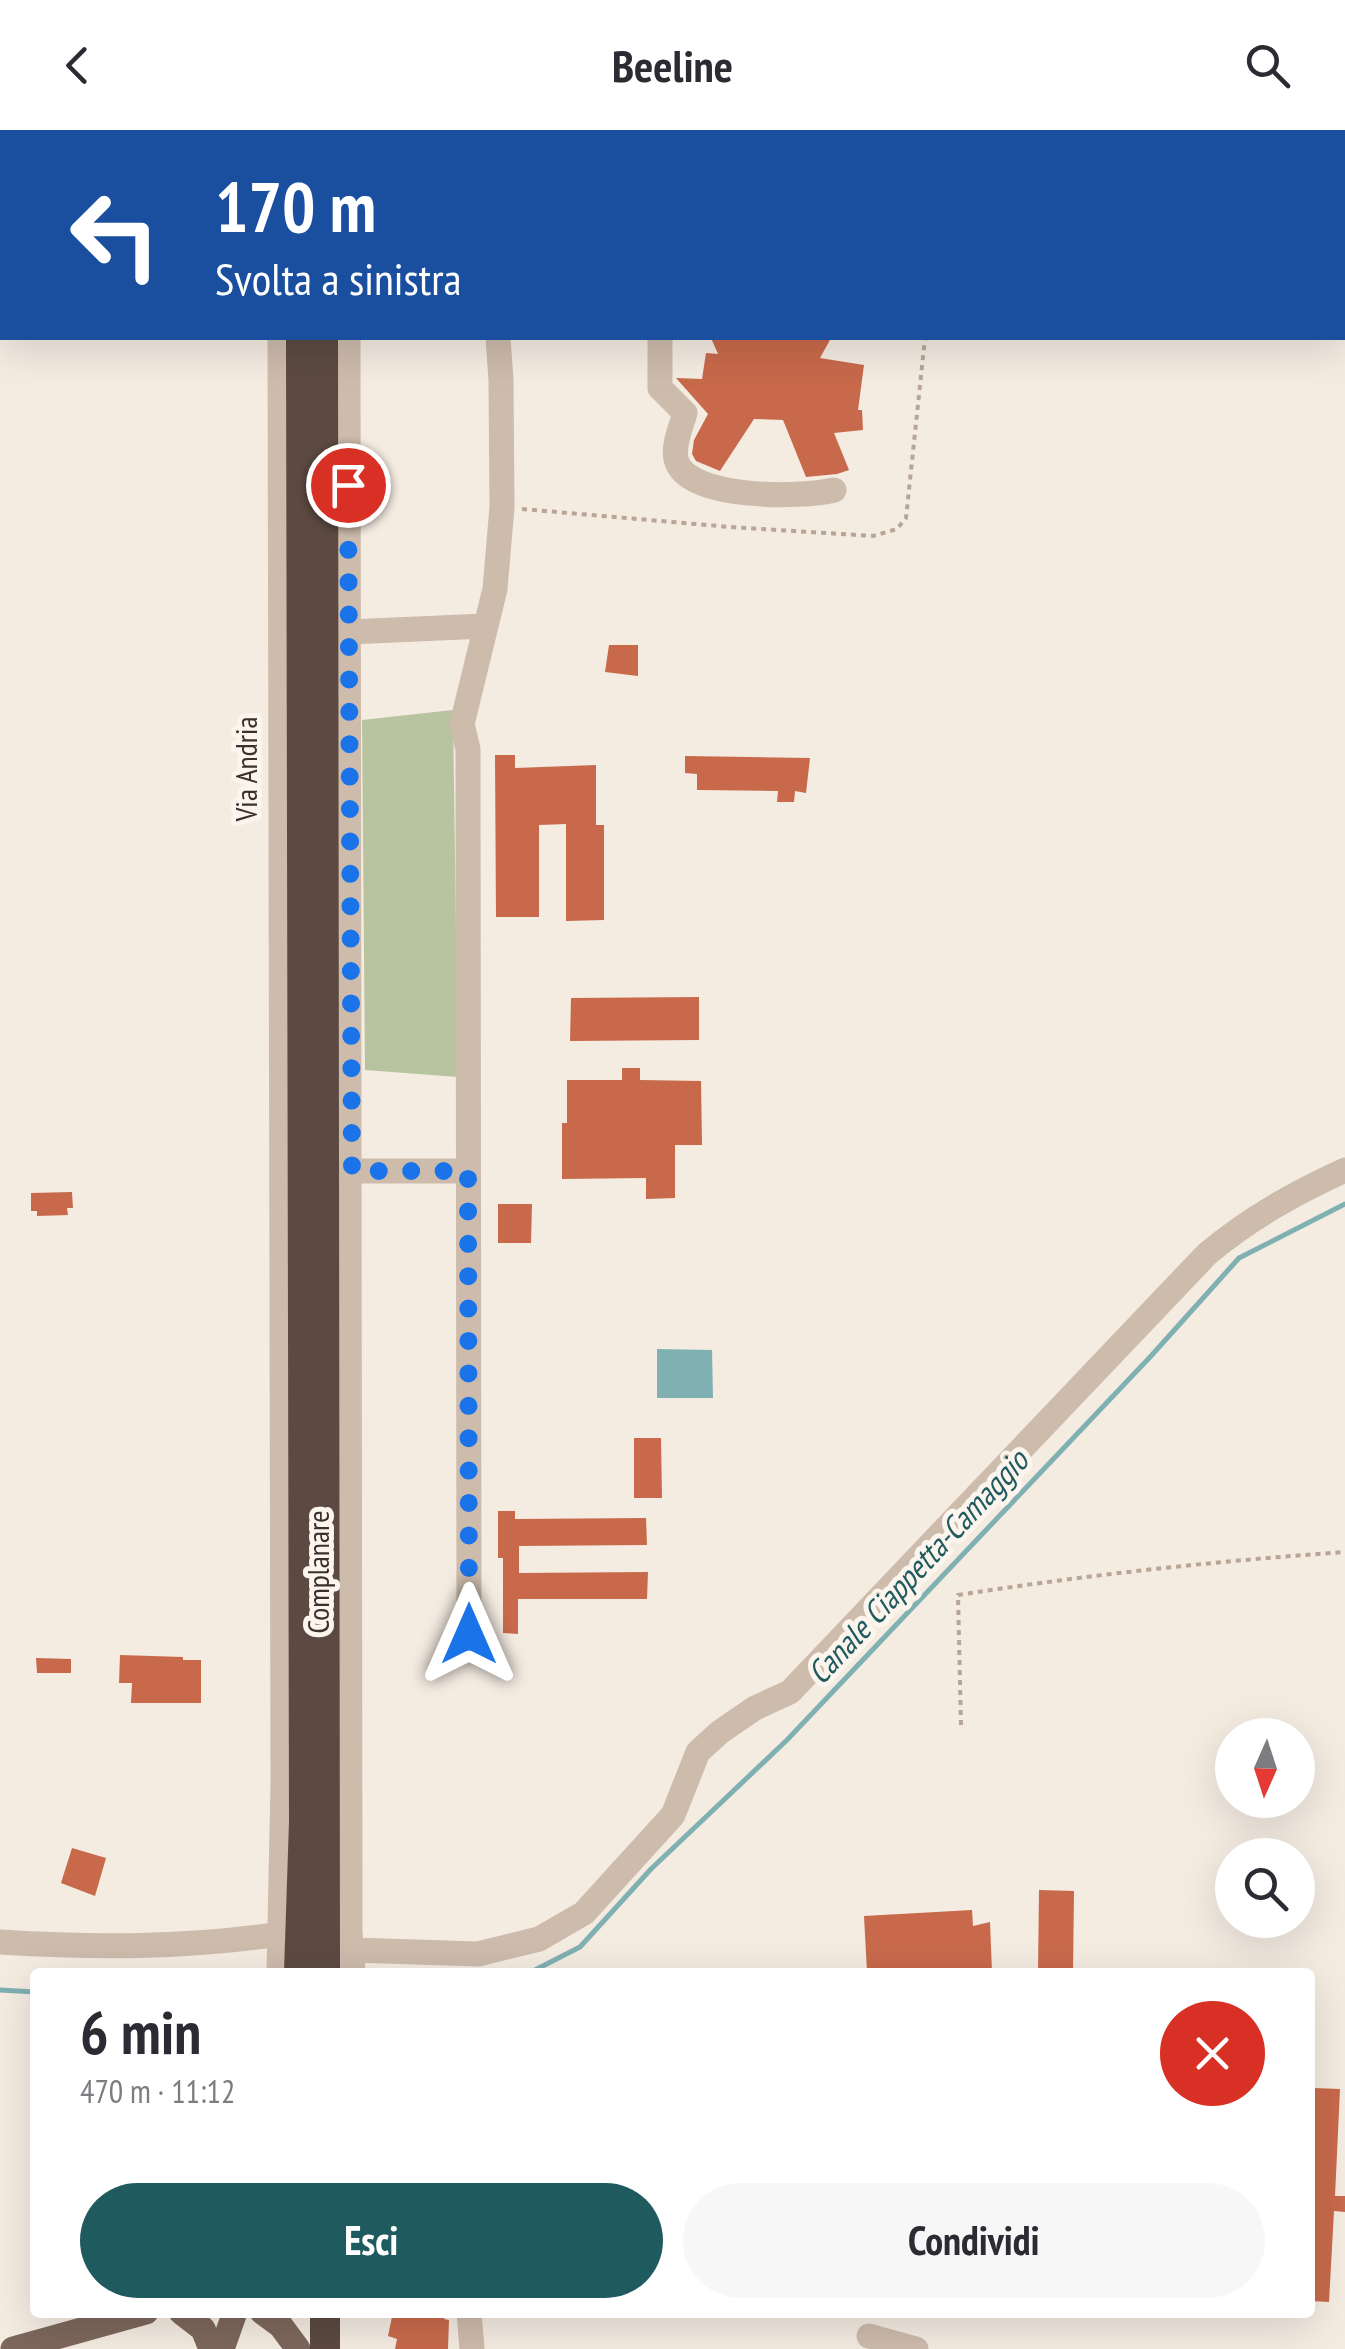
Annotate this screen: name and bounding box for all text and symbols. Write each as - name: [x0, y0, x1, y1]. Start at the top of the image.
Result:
- text: Beeline: [612, 36, 733, 94]
- icon: back: [50, 38, 105, 93]
- icon: search: [1240, 38, 1295, 93]
- text: 170 m: [215, 161, 376, 251]
- icon: left: [50, 170, 180, 300]
- text: Svolta a sinistra: [215, 249, 462, 307]
- pin: [306, 443, 391, 528]
- icon: arrive: [321, 458, 376, 513]
- street label: Via Andria: [226, 716, 265, 823]
- water label: Canale Ciappetta-Camaggio: [798, 1439, 1038, 1692]
- street label: Complanare: [298, 1510, 337, 1634]
- position arrow: [417, 1582, 521, 1686]
- north arrow: [1215, 1718, 1315, 1818]
- map controls: [1215, 1718, 1315, 1938]
- button: search: [1215, 1838, 1315, 1938]
- text: 6 min: [80, 1993, 201, 2071]
- button: close: [1160, 2001, 1265, 2106]
- text: 470 m · 11:12: [80, 2070, 235, 2112]
- button: Esci: [80, 2183, 663, 2298]
- button: Condividi: [683, 2183, 1265, 2298]

